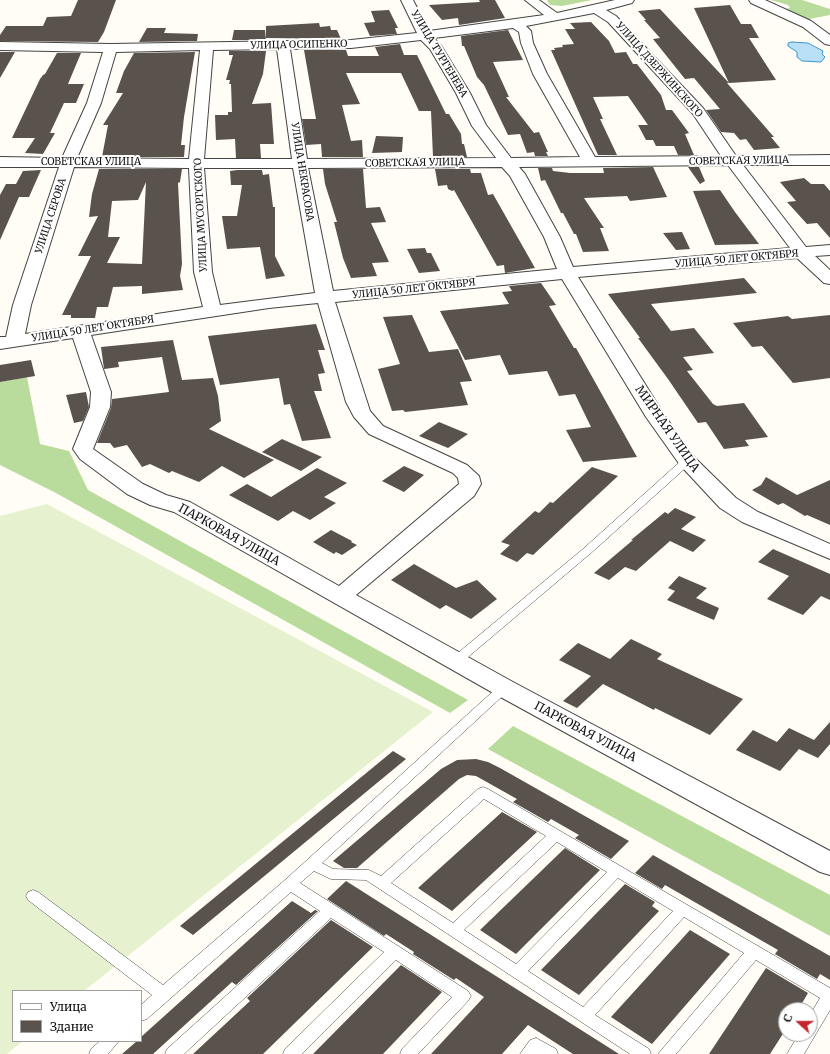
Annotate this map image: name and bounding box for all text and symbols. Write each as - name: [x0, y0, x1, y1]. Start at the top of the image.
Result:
- street label: УЛИЦА ТУРГЕНЕВА: [408, 8, 470, 100]
- street label: УЛИЦА ДЗЕРЖИНСКОГО: [613, 20, 705, 120]
- street label: УЛИЦА ОСИПЕНКО: [250, 38, 348, 52]
- street label: УЛИЦА НЕКРАСОВА: [288, 122, 316, 222]
- street label: СОВЕТСКАЯ УЛИЦА: [689, 154, 789, 168]
- street label: СОВЕТСКАЯ УЛИЦА: [41, 156, 141, 168]
- street label: СОВЕТСКАЯ УЛИЦА: [365, 156, 465, 170]
- street label: УЛИЦА МУСОРГСКОГО: [192, 158, 210, 272]
- street label: УЛИЦА СЕРОВА: [33, 177, 69, 255]
- street label: УЛИЦА 50 ЛЕТ ОКТЯБРЯ: [675, 248, 799, 270]
- street label: УЛИЦА 50 ЛЕТ ОКТЯБРЯ: [352, 277, 476, 301]
- street label: УЛИЦА 50 ЛЕТ ОКТЯБРЯ: [31, 313, 155, 345]
- street label: МИРНАЯ УЛИЦА: [632, 383, 702, 475]
- street label: ПАРКОВАЯ УЛИЦА: [176, 501, 282, 569]
- street label: ПАРКОВАЯ УЛИЦА: [531, 699, 639, 765]
- legend: [12, 990, 142, 1042]
- text: Улица: [50, 999, 87, 1014]
- north arrow: [778, 1002, 818, 1042]
- text: С: [780, 1012, 796, 1024]
- text: Здание: [50, 1019, 93, 1034]

